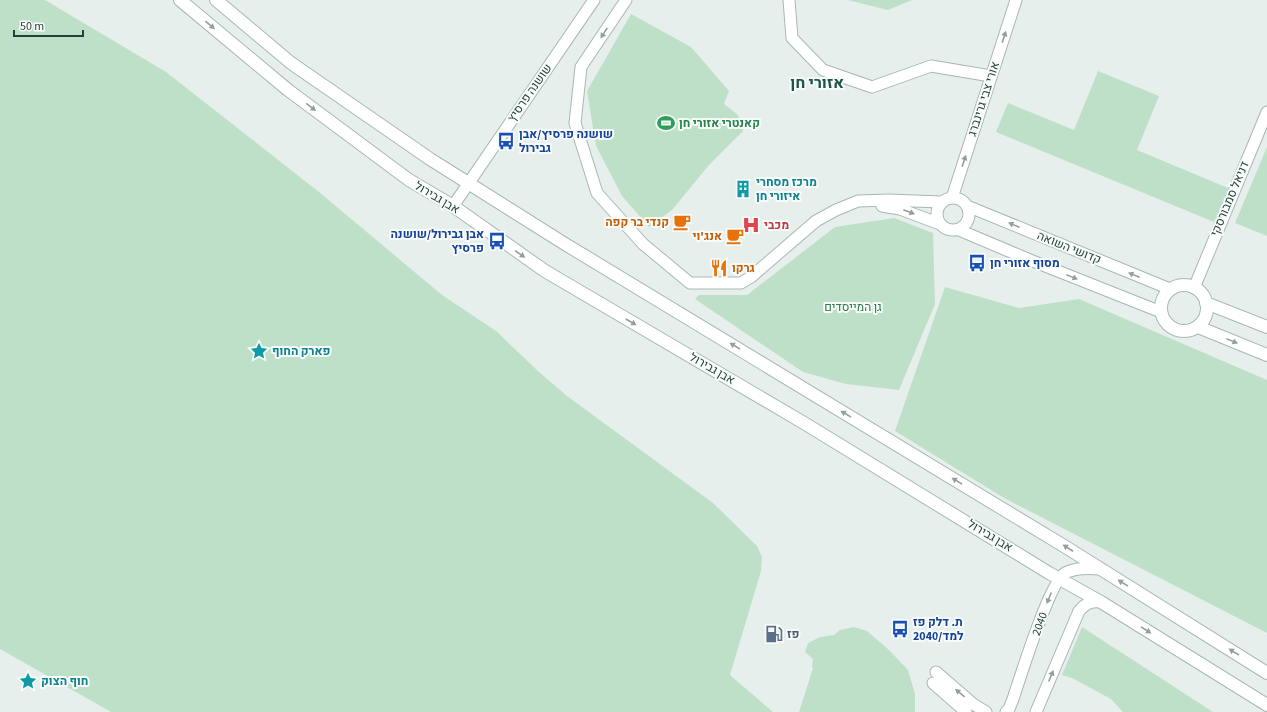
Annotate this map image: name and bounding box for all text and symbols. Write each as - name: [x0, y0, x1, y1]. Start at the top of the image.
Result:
- scale bar: [14, 12, 83, 38]
- text: 50 m: [20, 18, 44, 35]
- one-way arrow: [205, 21, 215, 30]
- one-way arrow: [600, 27, 608, 38]
- one-way arrow: [1001, 30, 1007, 42]
- street label: אורי צבי גרינברג: [964, 59, 1004, 138]
- street label: שושנה פרסיץ: [504, 60, 556, 126]
- district label: אזורי חן: [790, 72, 844, 94]
- one-way arrow: [305, 103, 316, 112]
- sports icon: קאנטרי אזורי חן: [656, 113, 676, 133]
- place label: קאנטרי אזורי חן: [679, 115, 760, 132]
- place label: שושנה פרסיץ/אבן גבירול: [519, 126, 613, 157]
- bus stop icon: שושנה פרסיץ/אבן גבירול: [496, 131, 516, 151]
- one-way arrow: [961, 154, 967, 166]
- street label: דניאל סמבורסקי: [1207, 159, 1253, 239]
- place label: מרכז מסחרי איזורי חן: [756, 174, 817, 205]
- street label: אבן גבירול: [411, 178, 463, 218]
- building icon: מרכז מסחרי איזורי חן: [733, 179, 753, 199]
- one-way arrow: [904, 210, 916, 216]
- cafe icon: קנדי בר קפה: [672, 212, 692, 232]
- place label: קנדי בר קפה: [605, 214, 669, 231]
- hospital icon: מכבי: [741, 215, 761, 235]
- place label: מכבי: [764, 217, 789, 234]
- one-way arrow: [1008, 222, 1019, 228]
- place label: אבן גבירול/שושנה פרסיץ: [390, 226, 484, 257]
- cafe icon: אנג'וי: [725, 226, 745, 246]
- street label: קדושי השואה: [1034, 227, 1104, 269]
- place label: אנג'וי: [692, 228, 722, 245]
- bus stop icon: אבן גבירול/שושנה פרסיץ: [487, 231, 507, 251]
- one-way arrow: [515, 250, 526, 258]
- bus stop icon: מסוף אזורי חן: [967, 253, 987, 273]
- place label: מסוף אזורי חן: [990, 255, 1060, 272]
- restaurant icon: גרקו: [709, 258, 729, 278]
- place label: גרקו: [732, 260, 755, 277]
- one-way arrow: [1128, 271, 1140, 277]
- one-way arrow: [1067, 274, 1079, 280]
- park label: גן המייסדים: [824, 299, 882, 316]
- one-way arrow: [625, 318, 637, 325]
- one-way arrow: [1227, 339, 1239, 345]
- place icon: פארק החוף: [249, 341, 269, 361]
- place label: פארק החוף: [272, 343, 330, 360]
- one-way arrow: [729, 343, 741, 350]
- street label: אבן גבירול: [686, 349, 738, 389]
- one-way arrow: [840, 410, 852, 417]
- one-way arrow: [952, 477, 962, 485]
- street label: אבן גבירול: [964, 516, 1016, 556]
- one-way arrow: [1063, 545, 1074, 552]
- one-way arrow: [1117, 580, 1129, 587]
- one-way arrow: [1046, 592, 1052, 604]
- street label: 2040: [1028, 610, 1052, 638]
- place label: ת. דלק פז למד/2040: [913, 614, 964, 645]
- bus stop icon: ת. דלק פז למד/2040: [890, 619, 910, 639]
- fuel station icon: פז: [764, 624, 784, 644]
- place label: פז: [787, 626, 800, 643]
- one-way arrow: [1141, 626, 1151, 634]
- one-way arrow: [1229, 648, 1239, 656]
- one-way arrow: [1048, 670, 1054, 682]
- place icon: חוף הצוק: [18, 671, 38, 691]
- place label: חוף הצוק: [41, 673, 88, 690]
- one-way arrow: [955, 689, 966, 698]

